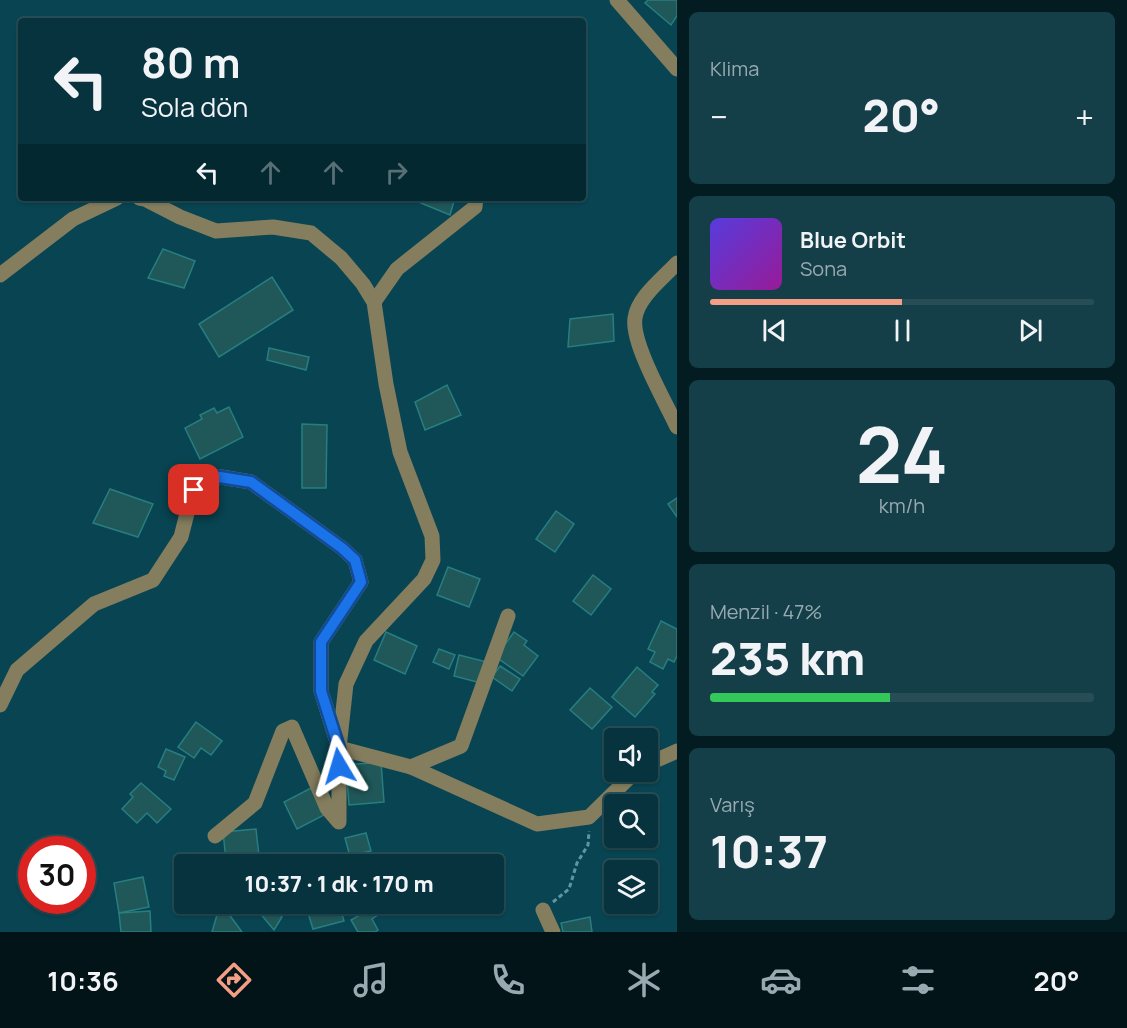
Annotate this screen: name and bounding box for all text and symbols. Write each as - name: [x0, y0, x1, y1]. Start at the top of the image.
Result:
- text: 80 m: [141, 33, 241, 91]
- icon: left: [42, 42, 120, 120]
- text: Klima: [710, 55, 759, 82]
- text: 20°: [863, 84, 940, 146]
- text: Sola dön: [141, 88, 248, 125]
- text: −: [710, 94, 728, 139]
- text: +: [1075, 94, 1094, 139]
- icon: left: [191, 156, 224, 189]
- icon: ahead: [254, 156, 287, 189]
- icon: ahead: [317, 156, 350, 189]
- icon: right: [380, 156, 413, 189]
- text: Blue Orbit: [800, 225, 906, 255]
- text: Sona: [800, 255, 847, 282]
- icon: previous: [758, 314, 791, 347]
- icon: pause: [886, 314, 919, 347]
- icon: next: [1014, 314, 1047, 347]
- text: 24: [856, 400, 948, 506]
- pin: [168, 464, 219, 515]
- icon: arrive: [177, 473, 210, 506]
- text: km/h: [879, 492, 925, 519]
- text: Menzil · 47%: [710, 598, 822, 625]
- text: 235 km: [710, 627, 865, 689]
- map controls: [604, 728, 658, 914]
- button: sound: [604, 728, 658, 782]
- position arrow: [307, 734, 371, 798]
- text: Varış: [710, 791, 755, 818]
- button: search: [604, 794, 658, 848]
- text: 10:37: [710, 820, 828, 882]
- speed limit sign: 30: [18, 836, 96, 914]
- button: layers: [604, 860, 658, 914]
- text: 10:37 · 1 dk · 170 m: [244, 869, 434, 899]
- icon: directions: [213, 959, 255, 1001]
- icon: music: [350, 959, 392, 1001]
- icon: phone: [487, 959, 529, 1001]
- icon: climate: [623, 959, 665, 1001]
- icon: car: [760, 959, 802, 1001]
- icon: filters: [897, 959, 939, 1001]
- text: 10:36: [47, 962, 119, 999]
- text: 20°: [1034, 962, 1080, 999]

